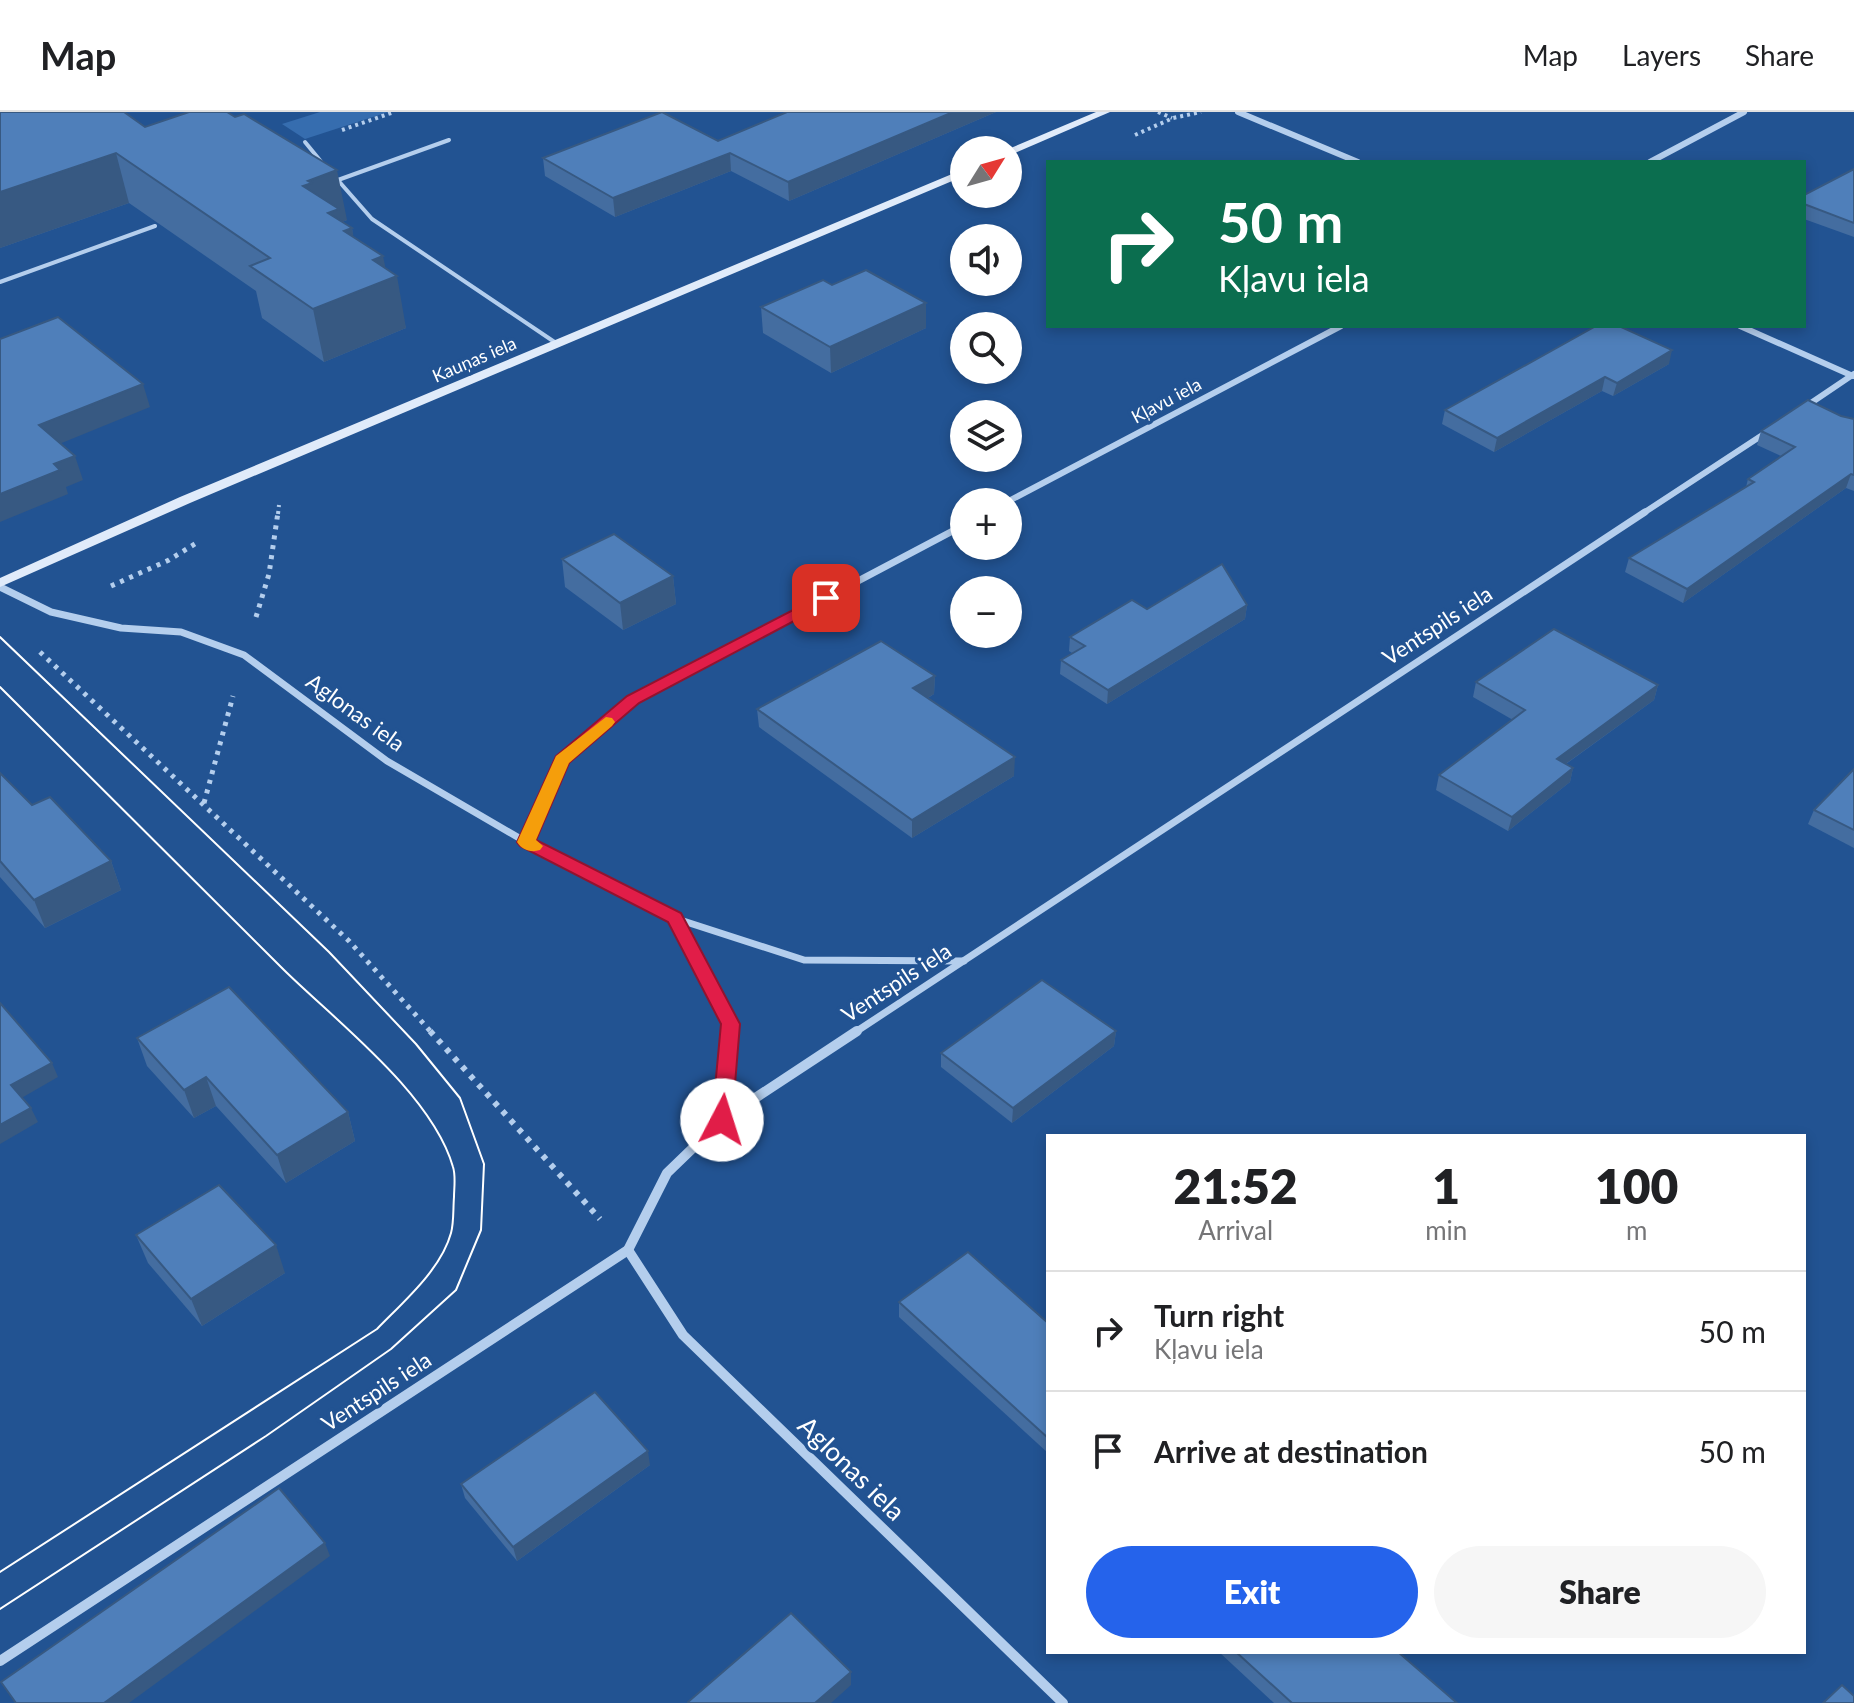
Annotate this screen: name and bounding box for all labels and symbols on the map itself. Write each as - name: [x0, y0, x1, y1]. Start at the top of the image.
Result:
- north arrow: [950, 136, 1022, 208]
- street label: Kauņas iela: [429, 331, 519, 387]
- street label: Kļavu iela: [1127, 372, 1205, 428]
- pin: [792, 564, 860, 632]
- street label: Ventspils iela: [1377, 580, 1497, 670]
- street label: Aglonas iela: [301, 667, 411, 757]
- street label: Ventspils iela: [836, 937, 956, 1027]
- position arrow: [680, 1078, 764, 1162]
- street label: Ventspils iela: [316, 1346, 436, 1436]
- street label: Aglonas iela: [792, 1409, 912, 1527]

